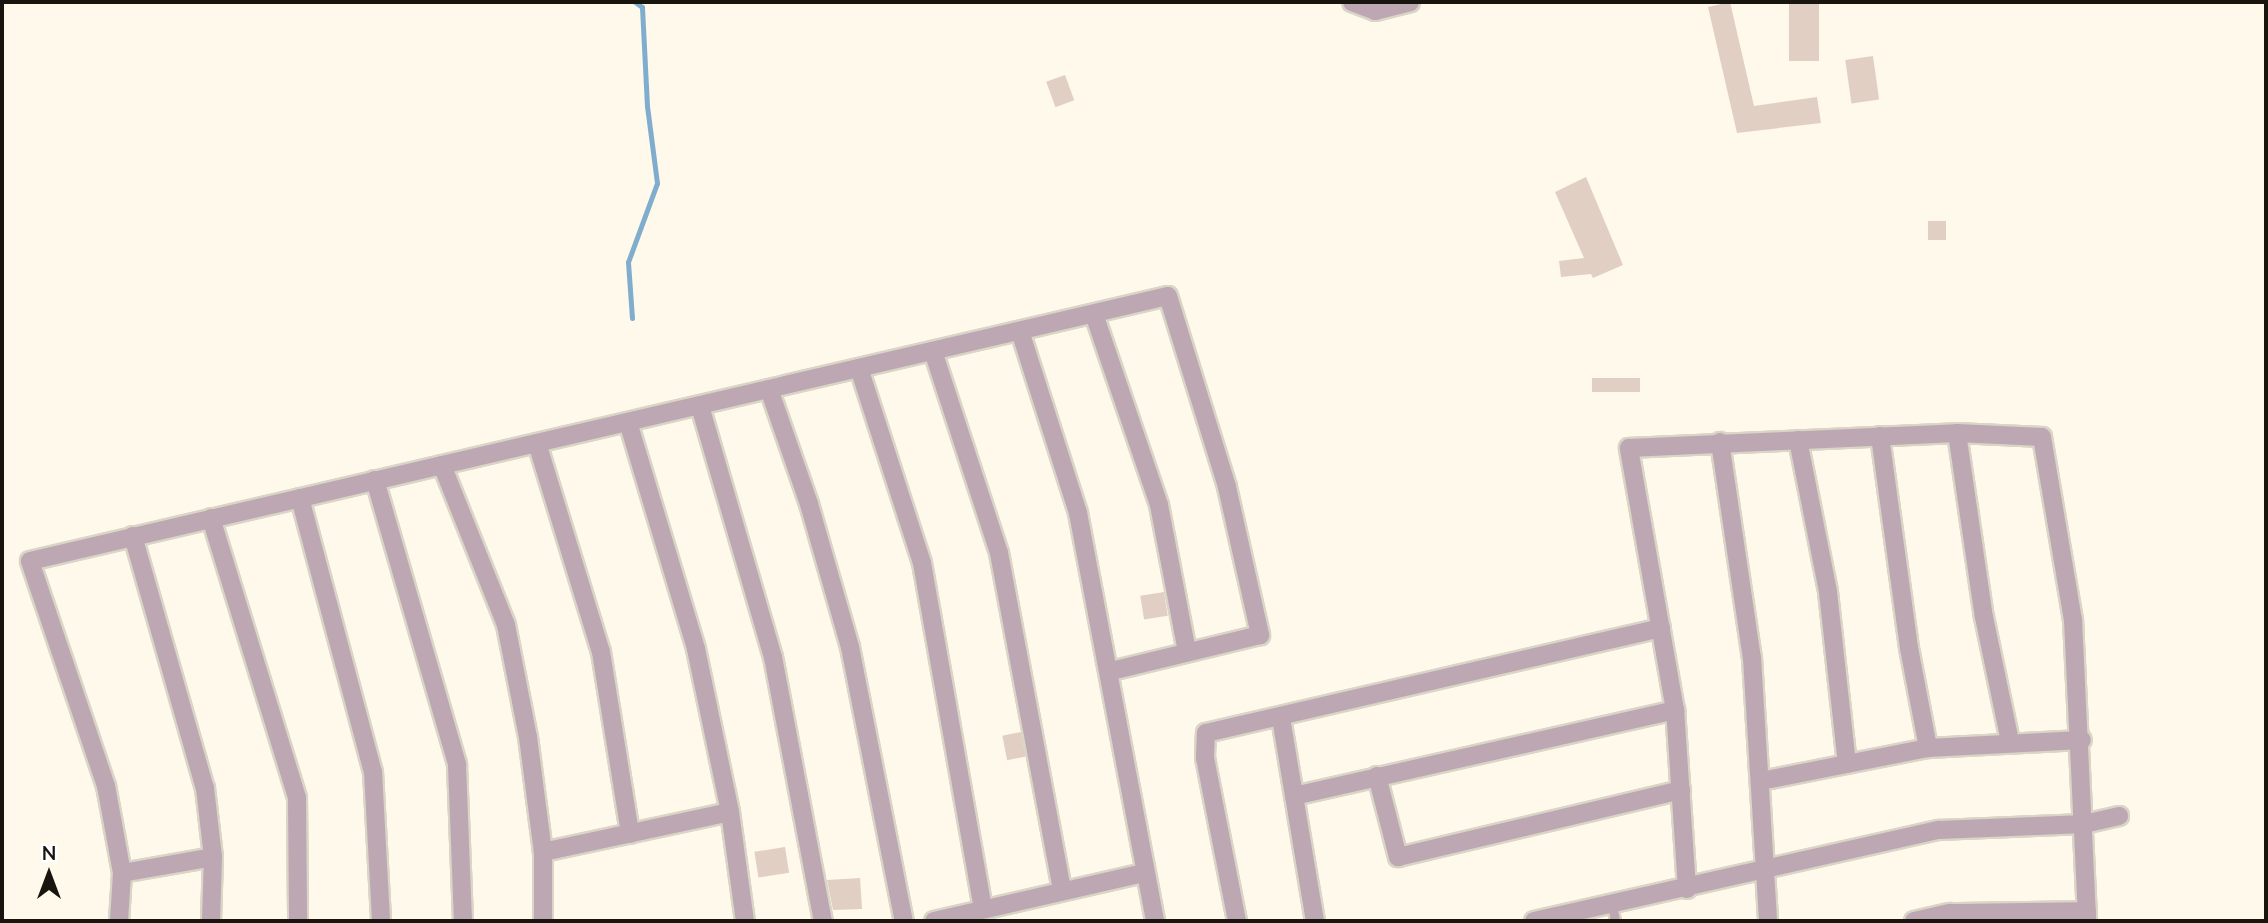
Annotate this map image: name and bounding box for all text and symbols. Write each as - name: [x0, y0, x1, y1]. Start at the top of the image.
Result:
- north arrow: [14, 839, 84, 909]
- text: N: [42, 841, 56, 864]

